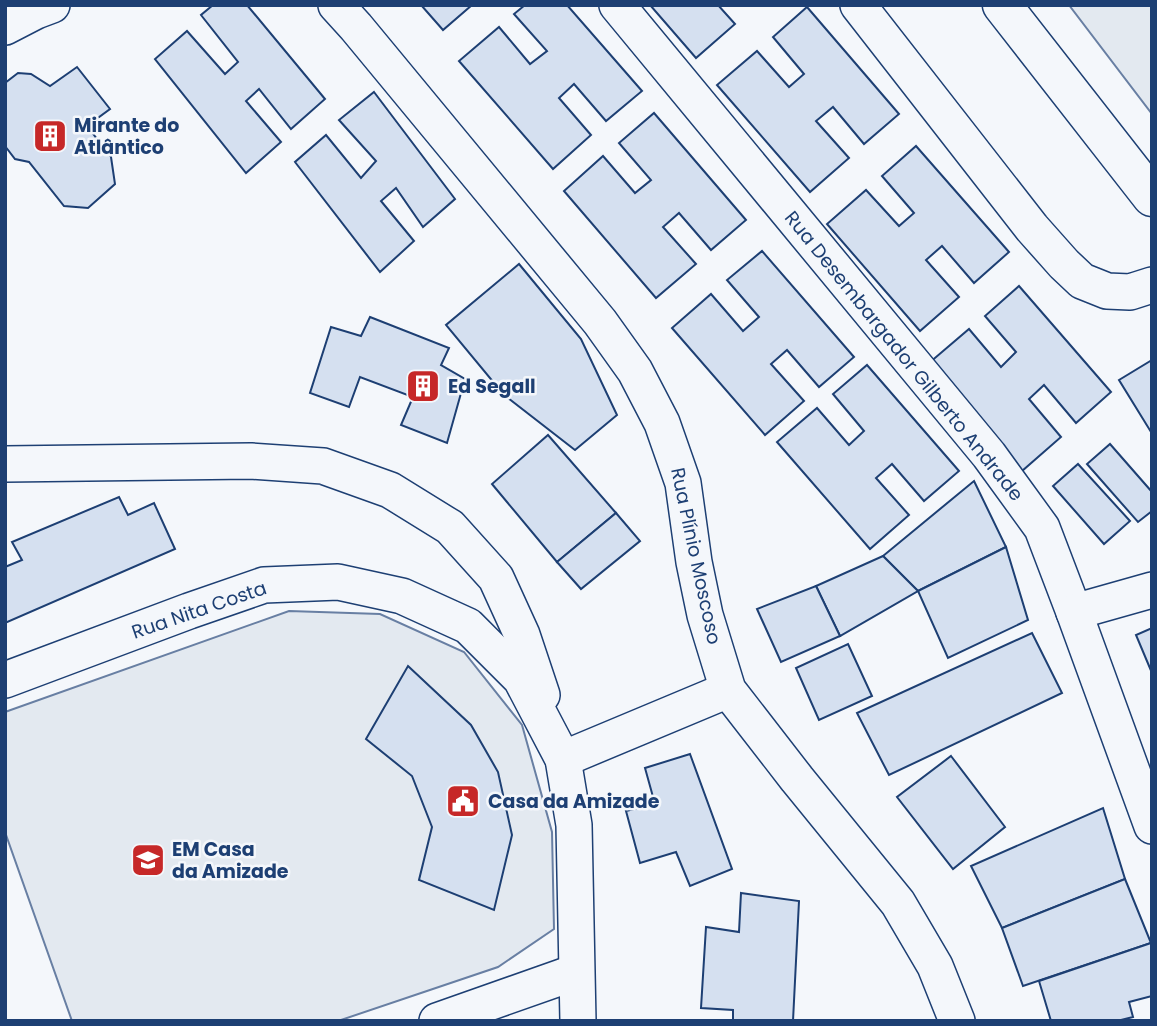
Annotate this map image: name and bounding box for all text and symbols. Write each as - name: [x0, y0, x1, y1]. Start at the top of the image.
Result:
- place label: Mirante do Atlântico: [74, 112, 179, 161]
- building icon: Mirante do Atlântico: [31, 117, 69, 155]
- street label: Rua Desembargador Gilberto Andrade: [778, 205, 1030, 507]
- building icon: Ed Segall: [404, 367, 442, 405]
- place label: Ed Segall: [448, 373, 536, 400]
- street label: Rua Plínio Moscoso: [664, 465, 728, 647]
- street label: Rua Nita Costa: [128, 574, 270, 646]
- public building icon: Casa da Amizade: [444, 782, 482, 820]
- place label: Casa da Amizade: [488, 788, 660, 815]
- place label: EM Casa da Amizade: [172, 836, 289, 885]
- school or university icon: EM Casa da Amizade: [129, 841, 167, 879]

